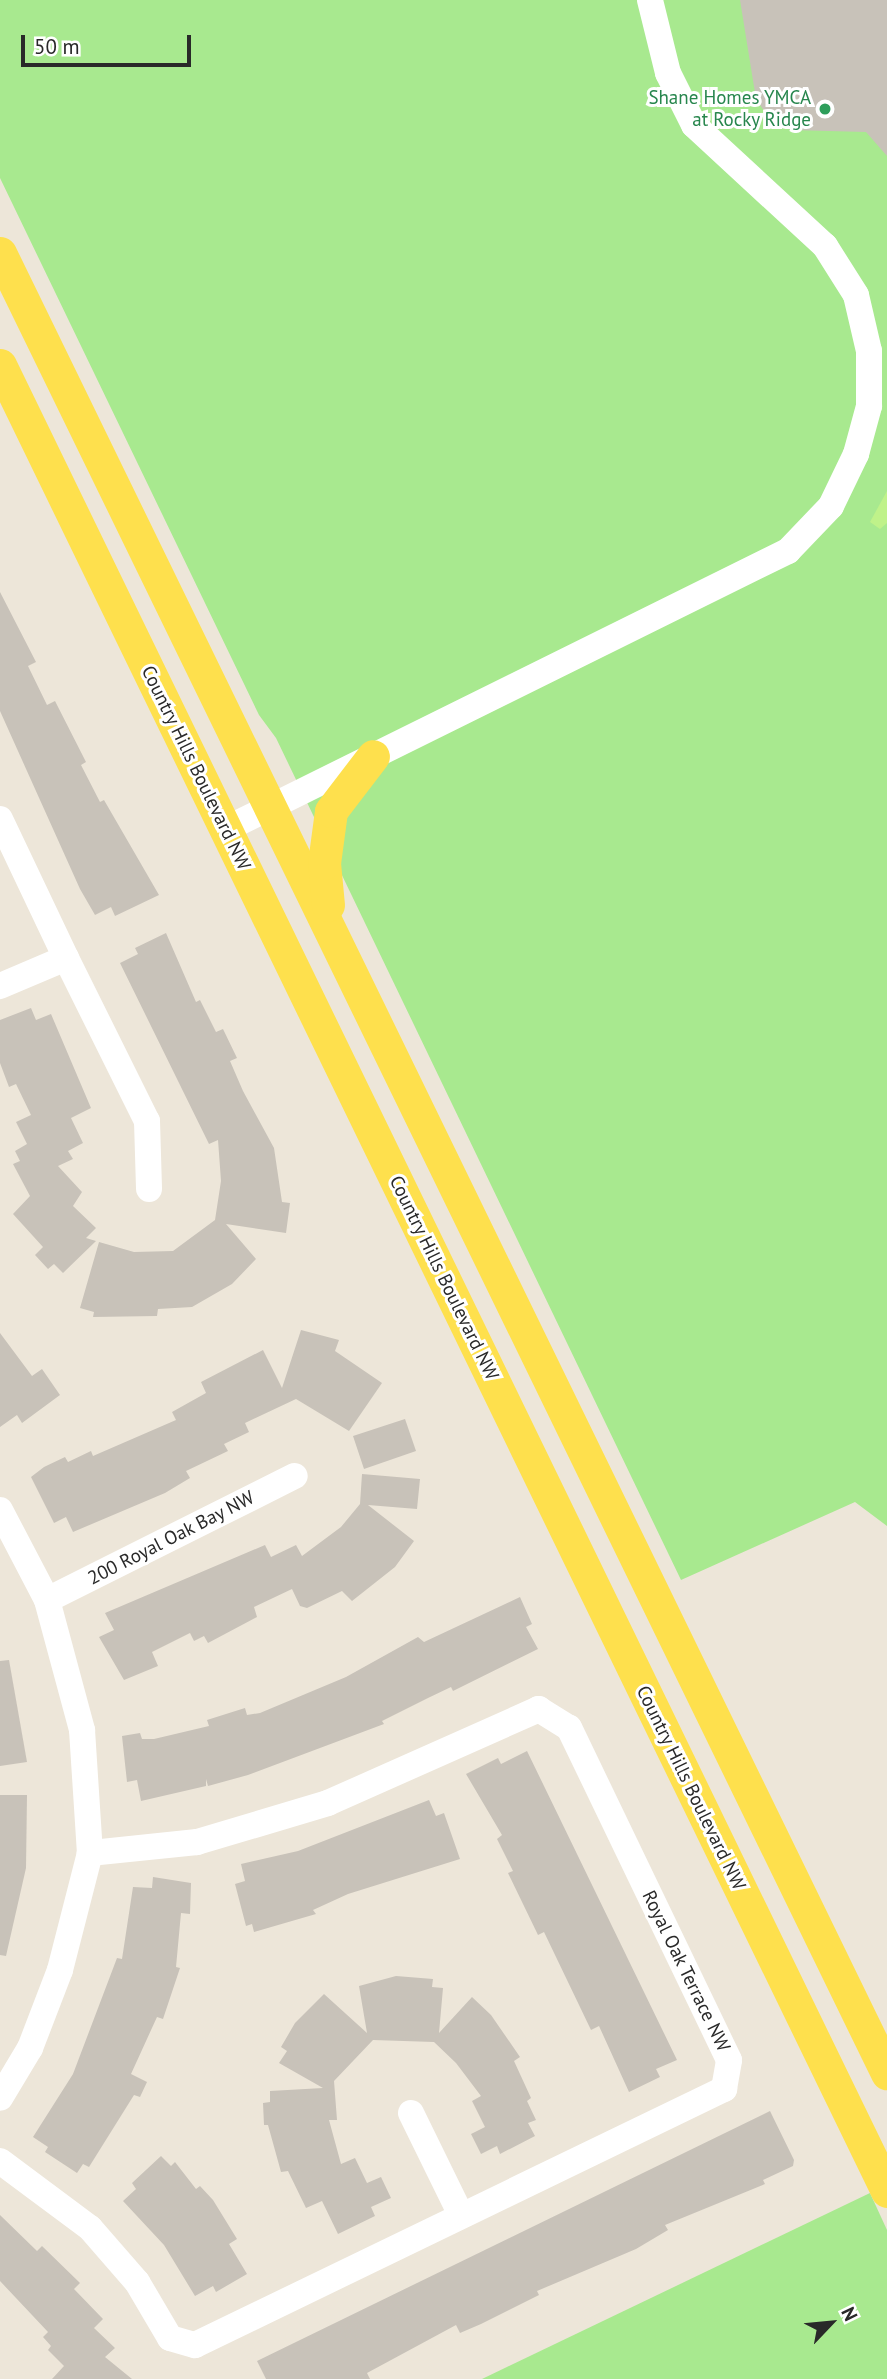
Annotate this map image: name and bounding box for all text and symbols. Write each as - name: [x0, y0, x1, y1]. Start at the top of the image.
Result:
- scale bar: [24, 21, 194, 65]
- text: 50 m: [34, 33, 80, 60]
- place label: Shane Homes YMCA at Rocky Ridge: [648, 87, 811, 131]
- marker: Shane Homes YMCA at Rocky Ridge: [817, 101, 833, 117]
- street label: Country Hills Boulevard NW: [136, 662, 256, 874]
- street label: Country Hills Boulevard NW: [384, 1172, 504, 1384]
- street label: 200 Royal Oak Bay NW: [83, 1486, 259, 1590]
- street label: Country Hills Boulevard NW: [631, 1682, 751, 1894]
- street label: Royal Oak Terrace NW: [637, 1886, 735, 2056]
- north arrow: [796, 2288, 866, 2358]
- text: N: [836, 2303, 863, 2325]

